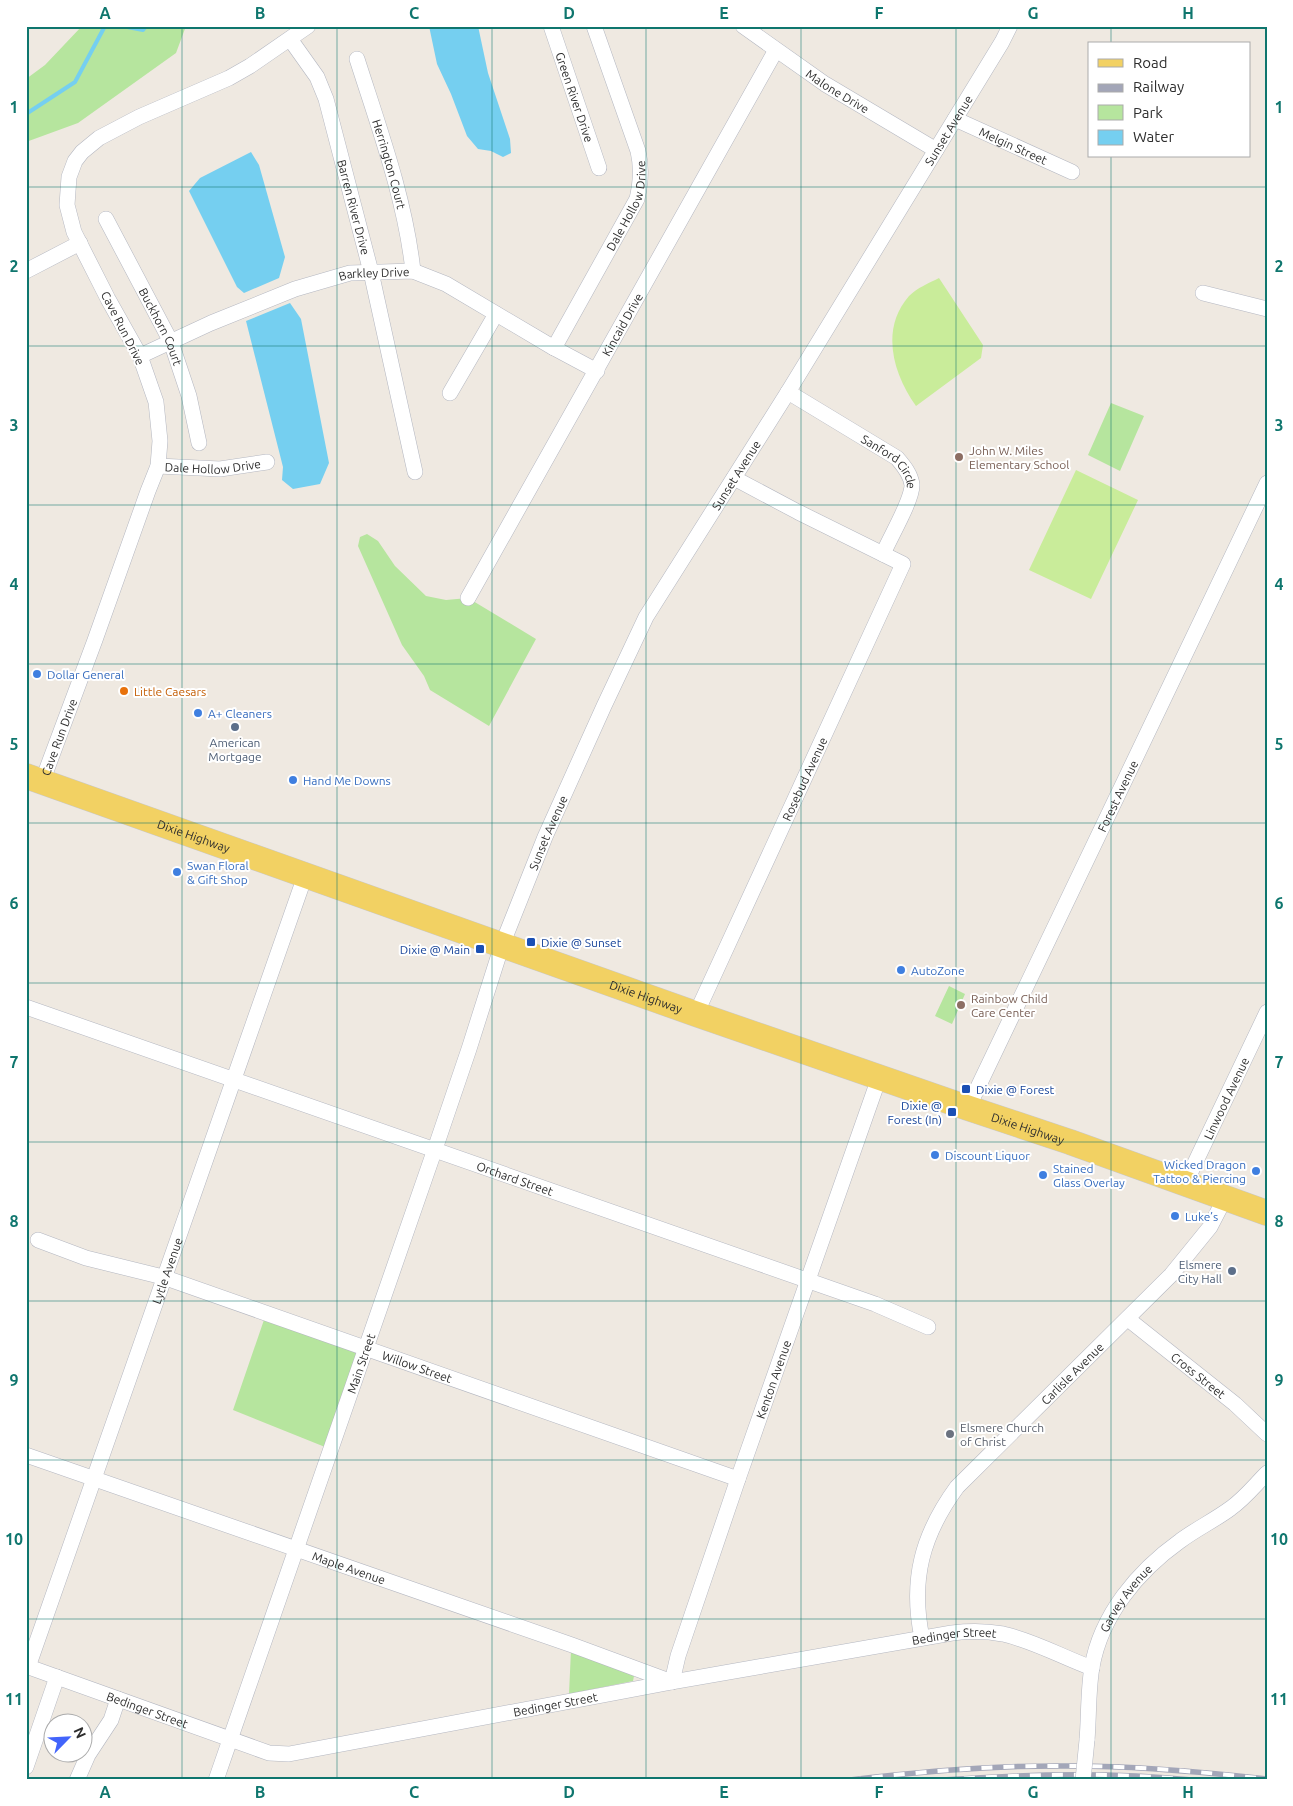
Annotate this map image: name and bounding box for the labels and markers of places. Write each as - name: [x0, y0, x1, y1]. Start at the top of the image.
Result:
- place label: John W. Miles Elementary School: [969, 444, 1069, 471]
- marker: John W. Miles Elementary School: [953, 451, 965, 463]
- marker: Dollar General: [31, 668, 43, 680]
- place label: Dollar General: [47, 668, 124, 681]
- marker: Little Caesars: [118, 685, 130, 697]
- place label: Little Caesars: [134, 685, 206, 698]
- marker: A+ Cleaners: [192, 707, 204, 719]
- place label: A+ Cleaners: [208, 707, 272, 720]
- marker: American Mortgage: [229, 721, 241, 733]
- place label: American Mortgage: [208, 736, 262, 763]
- marker: Hand Me Downs: [287, 774, 299, 786]
- place label: Hand Me Downs: [303, 774, 391, 787]
- place label: Swan Floral & Gift Shop: [187, 859, 249, 886]
- marker: Swan Floral & Gift Shop: [171, 866, 183, 878]
- marker: Dixie @ Sunset: [525, 936, 537, 948]
- place label: Dixie @ Sunset: [541, 936, 622, 949]
- place label: Dixie @ Main: [400, 943, 470, 956]
- marker: Dixie @ Main: [474, 943, 486, 955]
- marker: AutoZone: [895, 964, 907, 976]
- place label: AutoZone: [911, 964, 965, 977]
- place label: Rainbow Child Care Center: [971, 992, 1048, 1019]
- marker: Rainbow Child Care Center: [955, 999, 967, 1011]
- marker: Dixie @ Forest: [960, 1083, 972, 1095]
- place label: Dixie @ Forest: [976, 1083, 1055, 1096]
- place label: Dixie @ Forest (In): [888, 1099, 942, 1127]
- marker: Dixie @ Forest (In): [946, 1106, 958, 1118]
- marker: Discount Liquor: [929, 1149, 941, 1161]
- place label: Discount Liquor: [945, 1149, 1030, 1162]
- place label: Wicked Dragon Tattoo & Piercing: [1153, 1158, 1246, 1185]
- place label: Stained Glass Overlay: [1053, 1162, 1125, 1189]
- marker: Wicked Dragon Tattoo & Piercing: [1250, 1165, 1262, 1177]
- marker: Stained Glass Overlay: [1037, 1169, 1049, 1181]
- marker: Luke’s: [1169, 1210, 1181, 1222]
- place label: Luke’s: [1185, 1210, 1218, 1223]
- place label: Elsmere City Hall: [1178, 1258, 1222, 1285]
- marker: Elsmere City Hall: [1226, 1265, 1238, 1277]
- place label: Elsmere Church of Christ: [960, 1421, 1044, 1448]
- marker: Elsmere Church of Christ: [944, 1428, 956, 1440]

